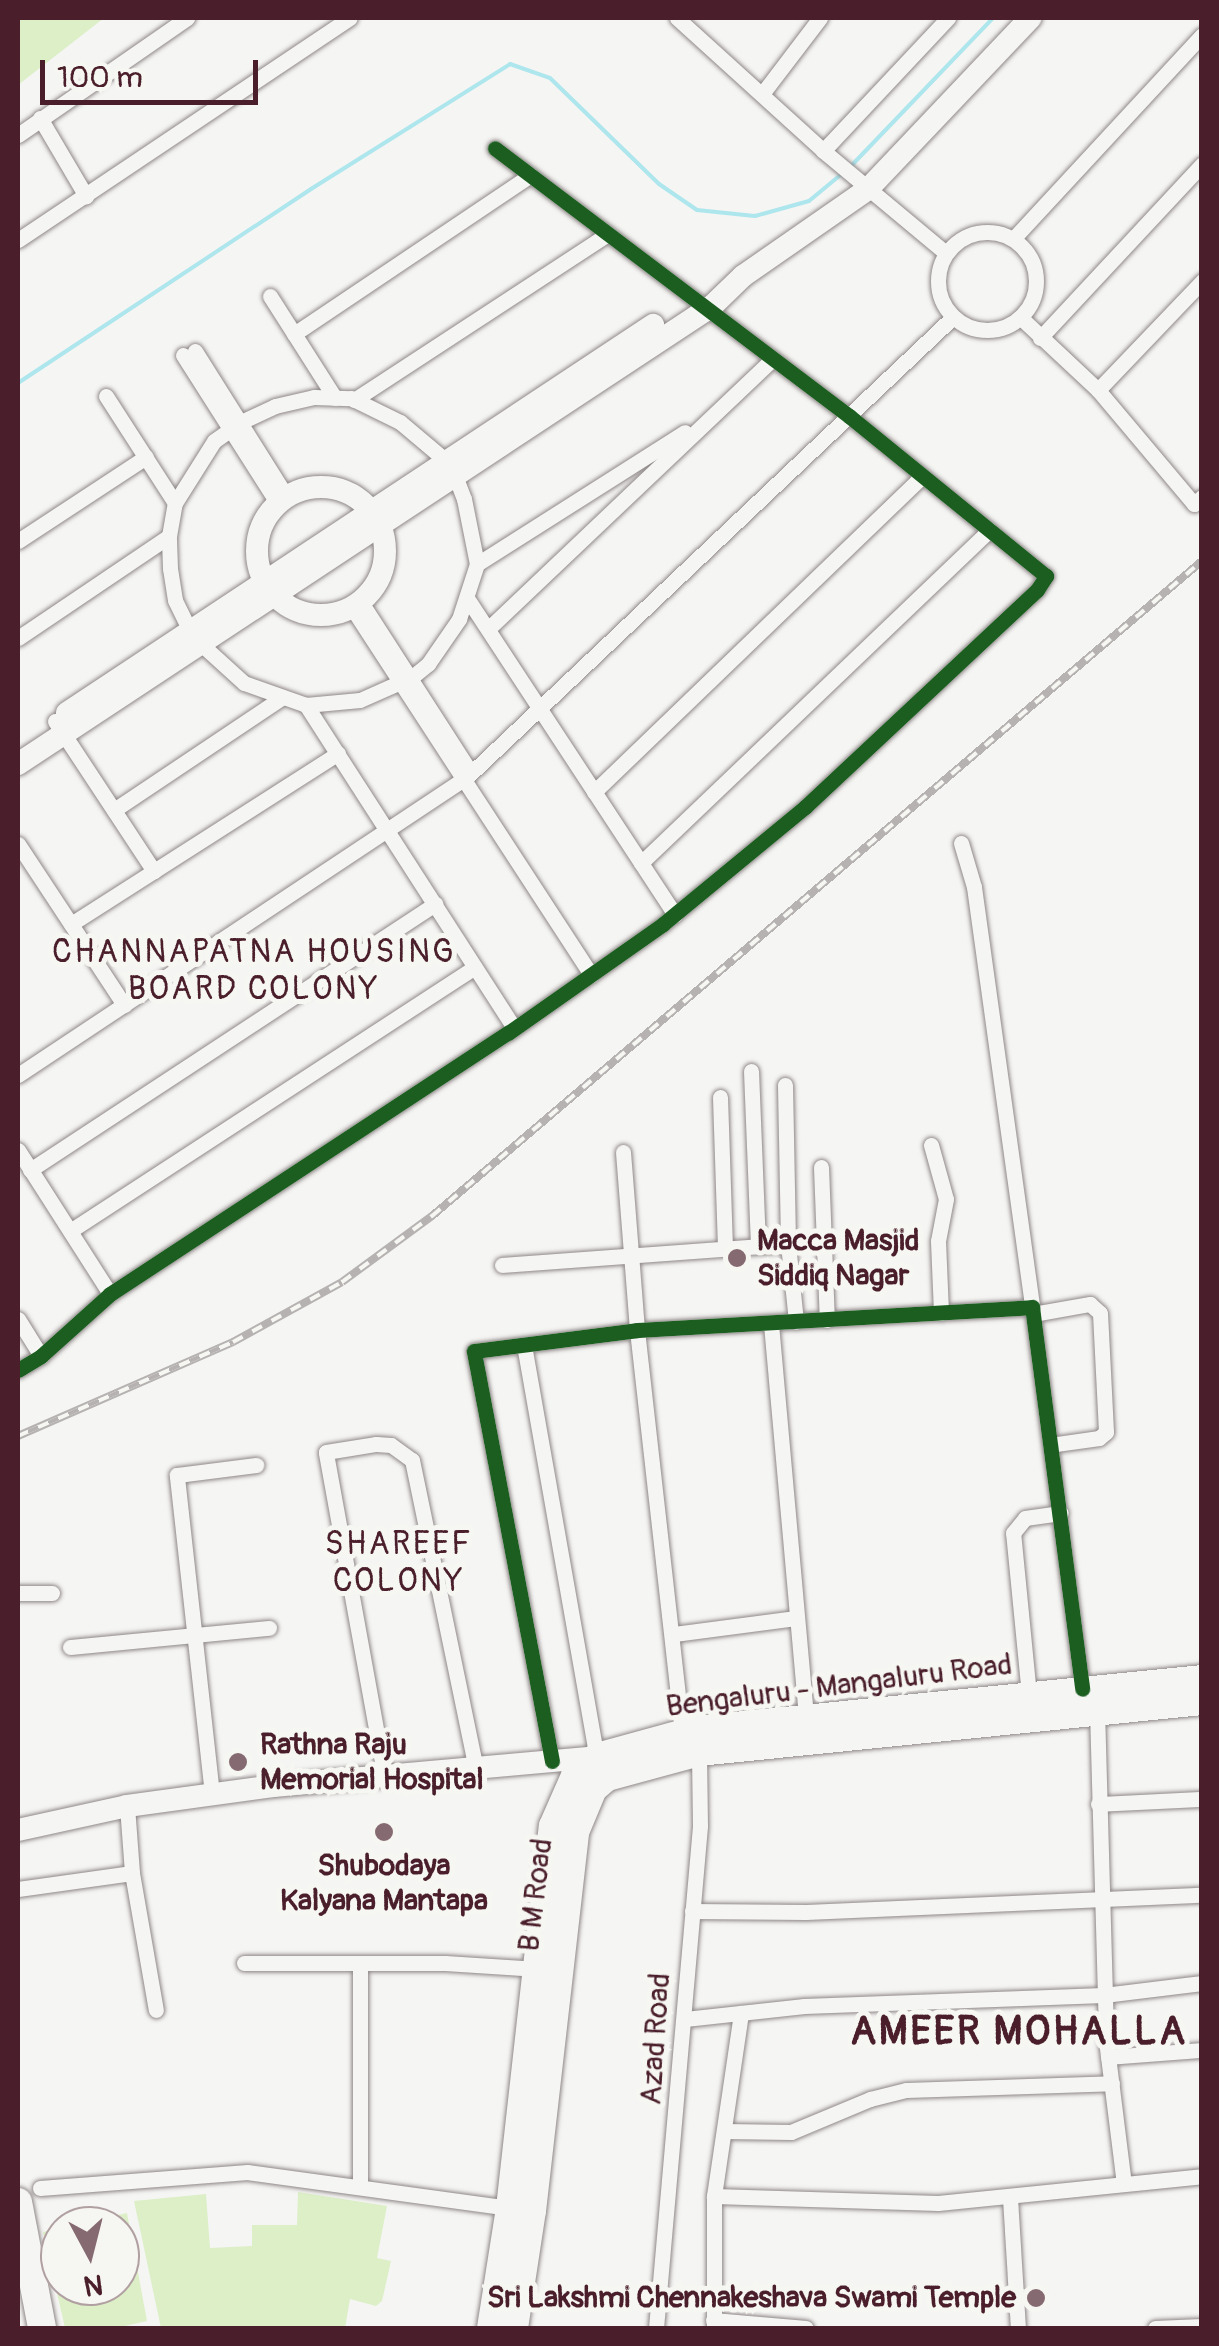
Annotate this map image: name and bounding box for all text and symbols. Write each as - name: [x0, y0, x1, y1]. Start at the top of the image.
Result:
- scale bar: [45, 40, 262, 102]
- text: 100 m: [57, 59, 143, 96]
- district label: CHANNAPATNA HOUSING BOARD COLONY: [52, 934, 456, 1009]
- place label: Macca Masjid Siddiq Nagar: [757, 1223, 919, 1294]
- marker: Macca Masjid Siddiq Nagar: [726, 1247, 748, 1269]
- district label: SHAREEF COLONY: [325, 1526, 473, 1601]
- street label: Bengaluru - Mangaluru Road: [664, 1647, 1014, 1725]
- place label: Rathna Raju Memorial Hospital: [260, 1727, 484, 1798]
- marker: Rathna Raju Memorial Hospital: [225, 1749, 251, 1775]
- marker: Shubodaya Kalyana Mantapa: [373, 1821, 395, 1843]
- street label: B M Road: [511, 1836, 561, 1954]
- place label: Shubodaya Kalyana Mantapa: [280, 1848, 488, 1918]
- street label: Azad Road: [633, 1972, 679, 2106]
- district label: AMEER MOHALLA: [850, 2008, 1188, 2056]
- north arrow: [40, 2206, 140, 2306]
- text: N: [82, 2266, 105, 2303]
- place label: Sri Lakshmi Chennakeshava Swami Temple: [487, 2280, 1016, 2316]
- marker: Sri Lakshmi Chennakeshava Swami Temple: [1025, 2287, 1047, 2309]

